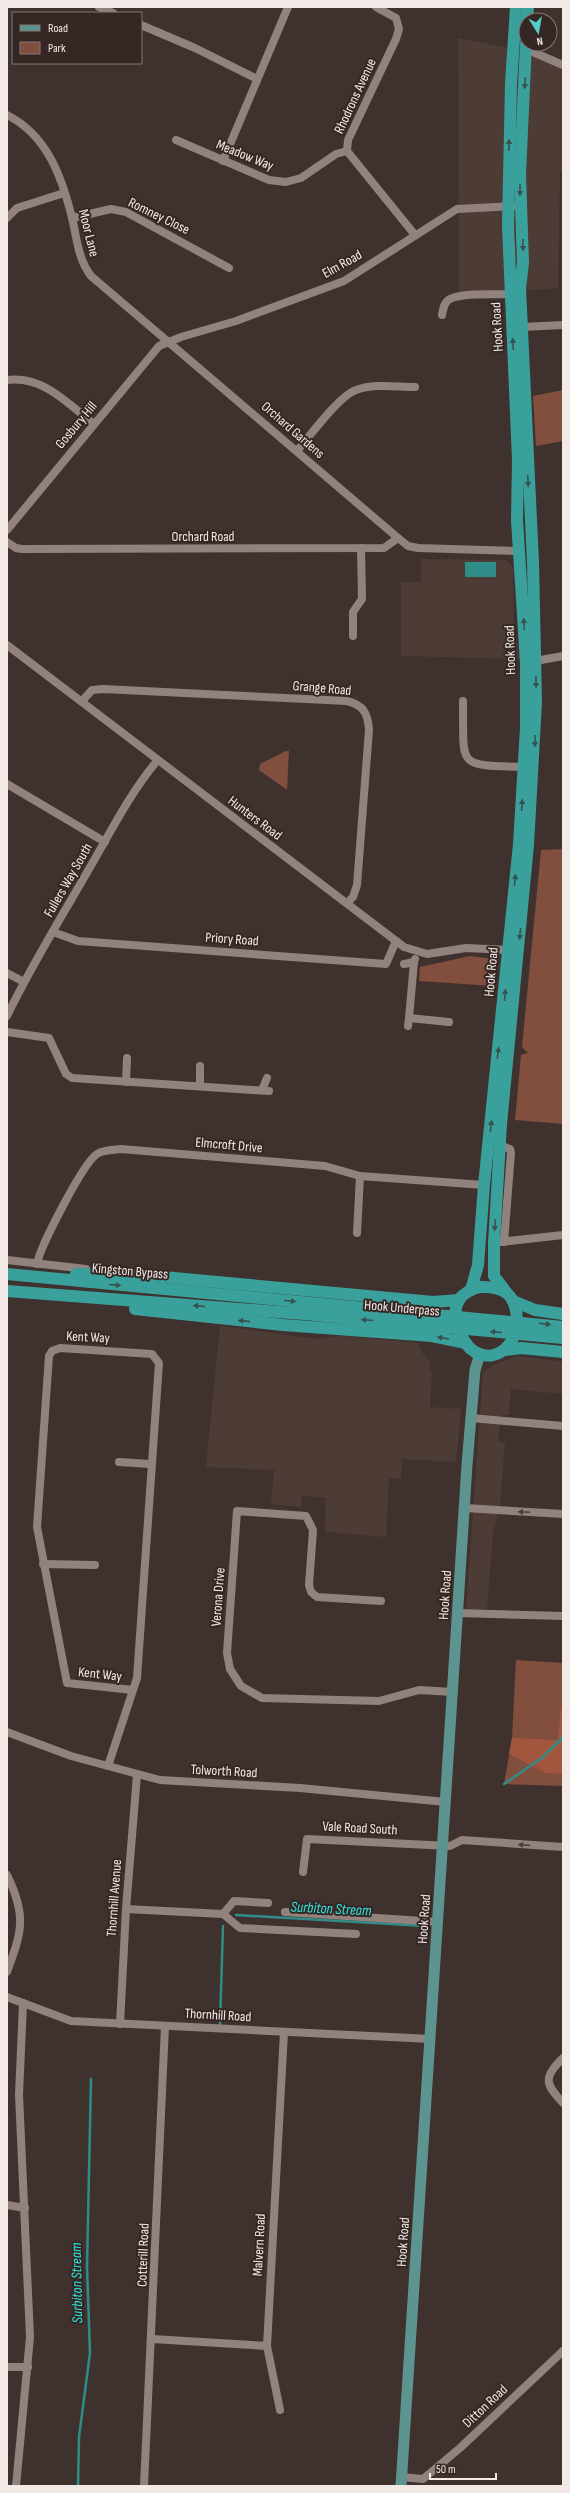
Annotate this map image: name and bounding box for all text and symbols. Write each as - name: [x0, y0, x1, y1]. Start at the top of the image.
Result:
- legend: [12, 12, 142, 64]
- north arrow: [518, 12, 558, 52]
- text: Road: [48, 21, 68, 36]
- text: N: [536, 34, 544, 48]
- text: Park: [48, 41, 66, 56]
- street label: Rhodrons Avenue: [330, 56, 380, 136]
- one-way arrow: [521, 77, 528, 89]
- street label: Meadow Way: [214, 136, 277, 174]
- one-way arrow: [506, 138, 512, 151]
- one-way arrow: [517, 184, 523, 197]
- street label: Romney Close: [126, 194, 192, 238]
- street label: Moor Lane: [75, 207, 103, 259]
- one-way arrow: [520, 239, 526, 252]
- street label: Elm Road: [319, 246, 365, 282]
- street label: Hook Road: [487, 302, 507, 352]
- one-way arrow: [510, 337, 516, 350]
- street label: Gosbury Hill: [51, 398, 101, 452]
- street label: Orchard Gardens: [258, 398, 328, 462]
- one-way arrow: [525, 475, 531, 488]
- street label: Orchard Road: [172, 528, 235, 545]
- one-way arrow: [521, 617, 527, 630]
- street label: Hook Road: [501, 625, 519, 675]
- one-way arrow: [533, 676, 539, 689]
- street label: Grange Road: [292, 677, 352, 699]
- one-way arrow: [532, 735, 538, 748]
- street label: Hunters Road: [225, 792, 285, 844]
- one-way arrow: [518, 799, 525, 811]
- street label: Fullers Way South: [40, 840, 96, 920]
- one-way arrow: [511, 874, 518, 886]
- one-way arrow: [517, 928, 523, 940]
- street label: Priory Road: [205, 929, 259, 949]
- street label: Hook Road: [480, 946, 502, 997]
- one-way arrow: [501, 989, 508, 1001]
- one-way arrow: [495, 1047, 501, 1060]
- one-way arrow: [488, 1120, 494, 1132]
- street label: Elmcroft Drive: [195, 1134, 263, 1156]
- one-way arrow: [491, 1219, 498, 1231]
- street label: Kingston Bypass: [91, 1259, 169, 1283]
- one-way arrow: [109, 1282, 122, 1288]
- street label: Hook Underpass: [364, 1296, 440, 1320]
- one-way arrow: [284, 1297, 296, 1304]
- one-way arrow: [193, 1303, 205, 1310]
- one-way arrow: [361, 1316, 373, 1323]
- one-way arrow: [238, 1318, 250, 1324]
- one-way arrow: [539, 1321, 551, 1328]
- street label: Kent Way: [66, 1327, 111, 1347]
- one-way arrow: [490, 1328, 502, 1335]
- one-way arrow: [437, 1334, 449, 1340]
- one-way arrow: [518, 1508, 530, 1515]
- street label: Verona Drive: [207, 1567, 229, 1627]
- street label: Hook Road: [435, 1569, 455, 1620]
- street label: Kent Way: [77, 1663, 123, 1685]
- street label: Tolworth Road: [190, 1761, 258, 1781]
- street label: Vale Road South: [322, 1818, 398, 1838]
- one-way arrow: [518, 1841, 530, 1848]
- street label: Thornhill Avenue: [103, 1859, 125, 1937]
- street label: Hook Road: [414, 1893, 434, 1944]
- water label: Surbiton Stream: [290, 1897, 372, 1921]
- street label: Thornhill Road: [184, 2005, 252, 2025]
- street label: Malvern Road: [249, 2213, 269, 2277]
- street label: Hook Road: [393, 2216, 413, 2267]
- street label: Cotterill Road: [133, 2223, 153, 2287]
- water label: Surbiton Stream: [67, 2242, 87, 2324]
- street label: Ditton Road: [459, 2381, 511, 2431]
- scale bar: [430, 2455, 496, 2481]
- text: 50 m: [436, 2462, 456, 2477]

